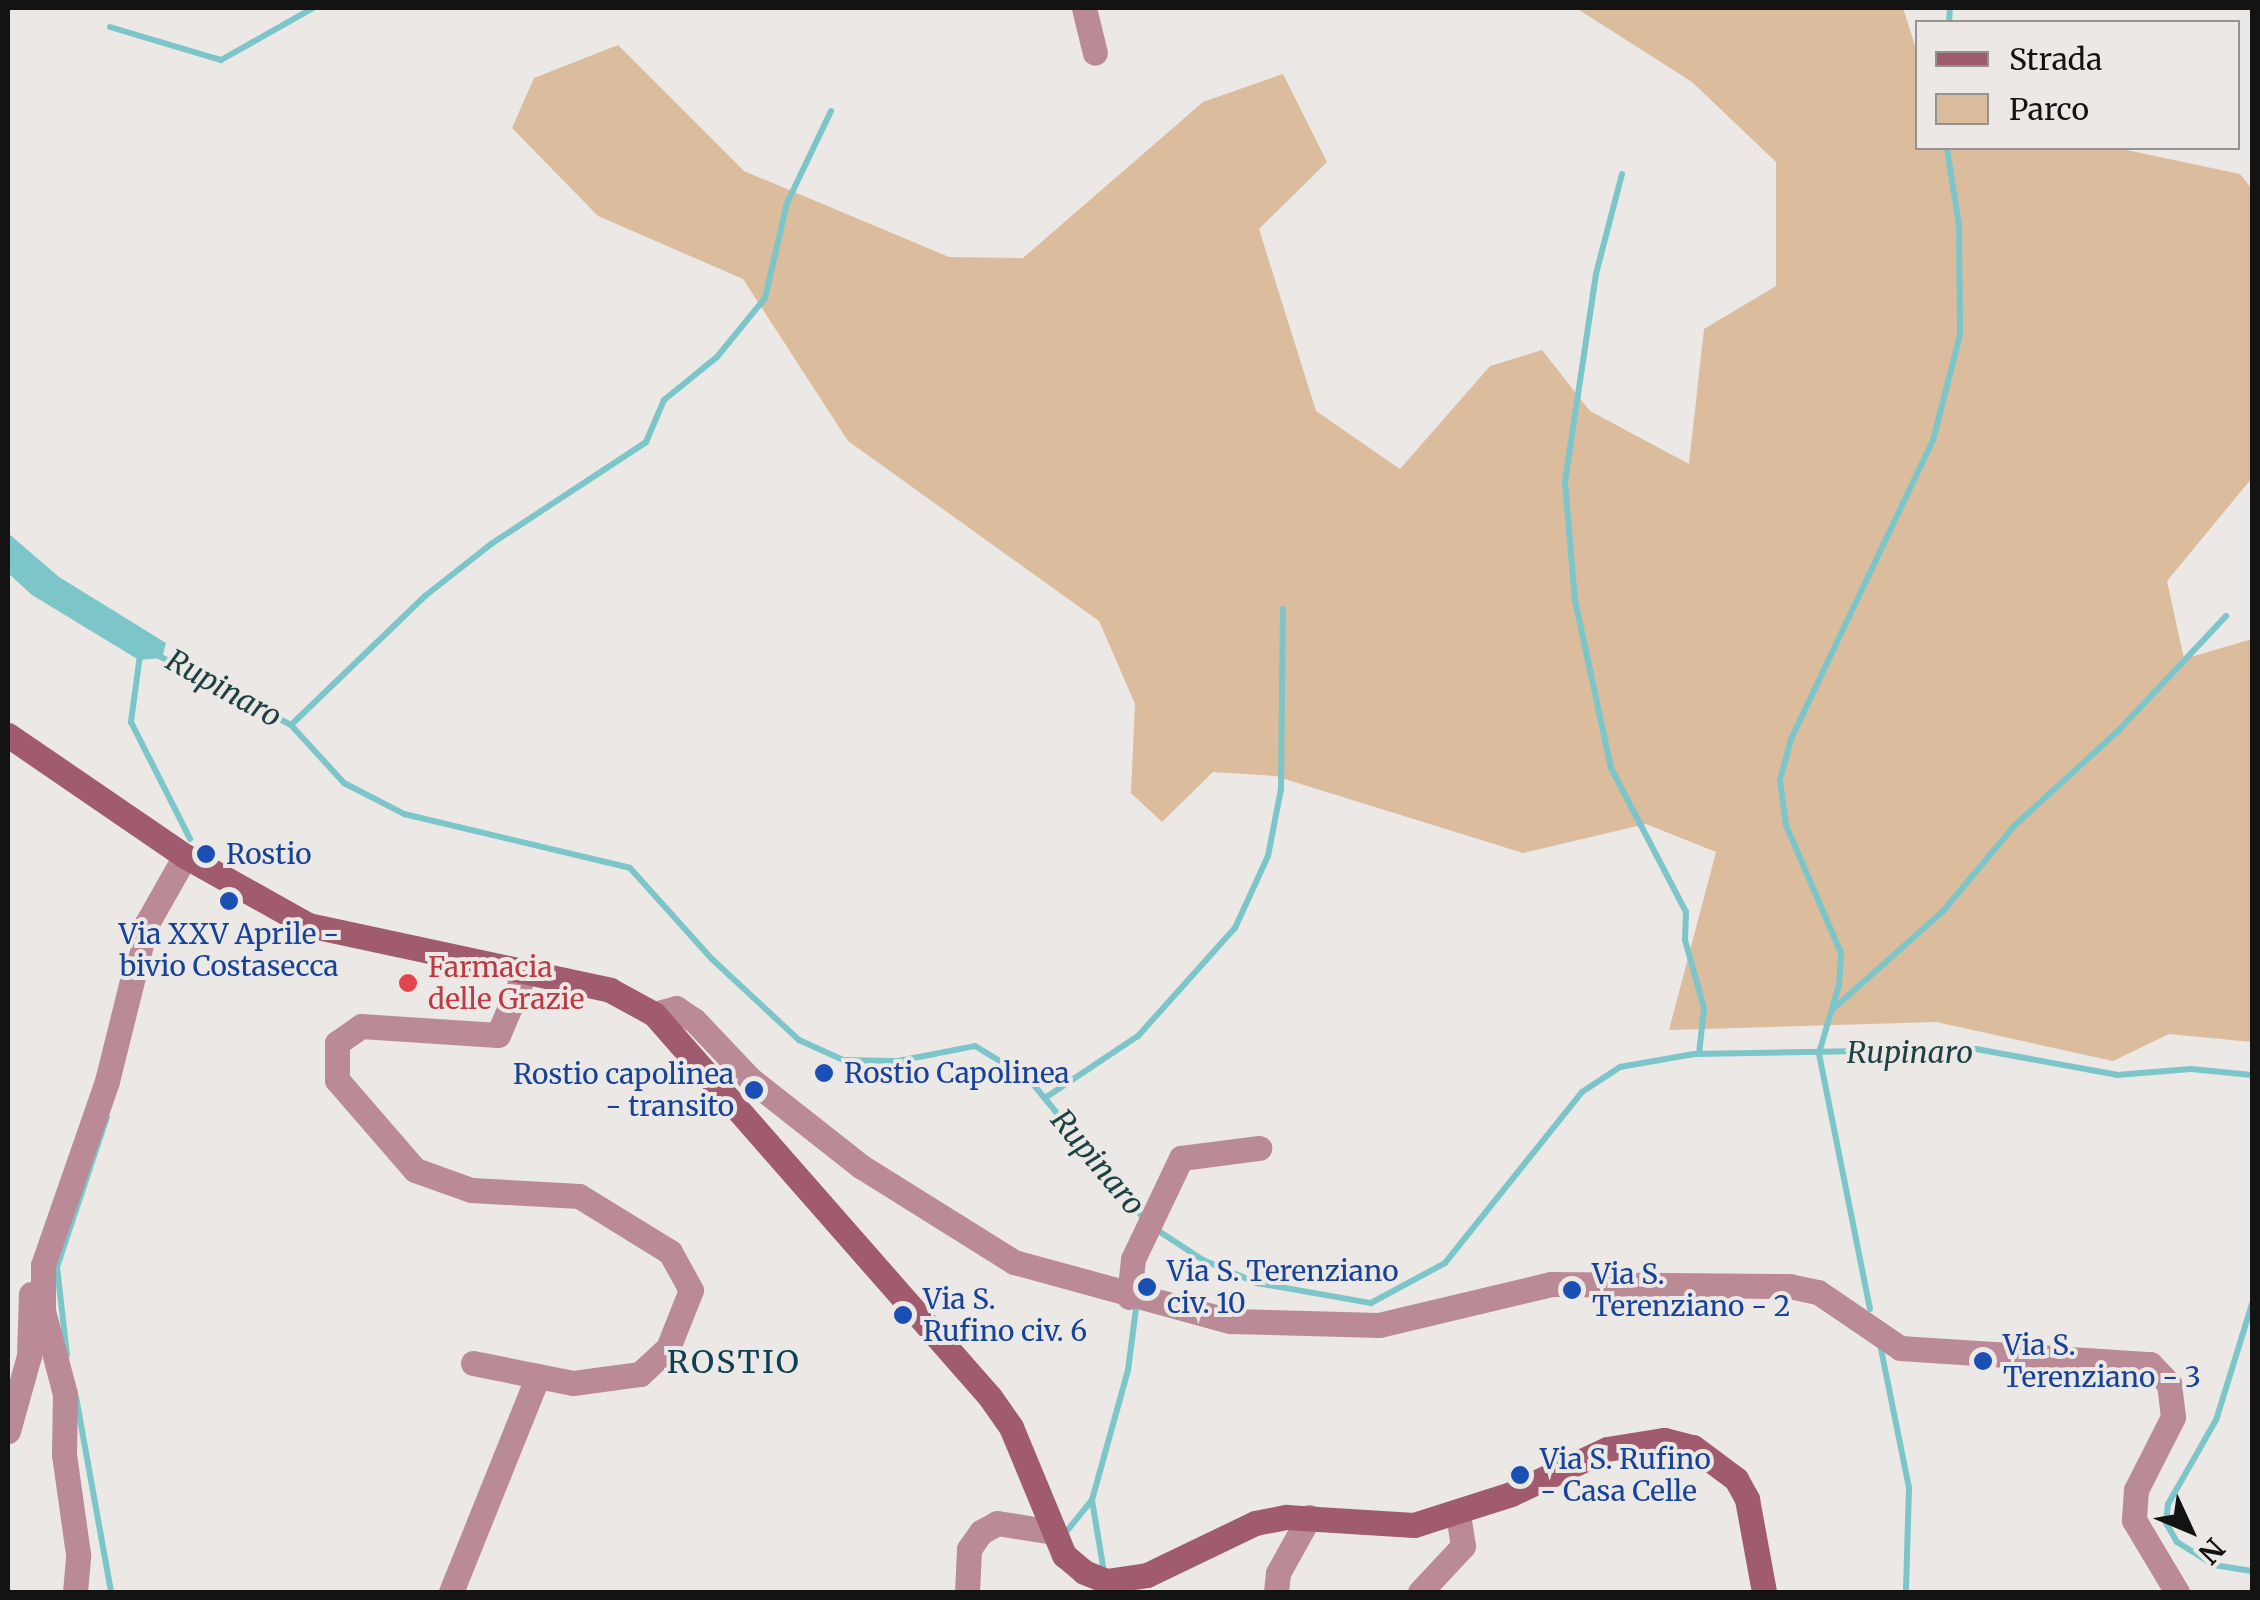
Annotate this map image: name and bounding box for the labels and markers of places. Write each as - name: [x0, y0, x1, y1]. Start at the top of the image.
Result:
- place label: Rostio: [226, 837, 312, 871]
- marker: Rostio: [195, 843, 217, 865]
- marker: Via XXV Aprile - bivio Costasecca: [218, 890, 240, 912]
- place label: Via XXV Aprile - bivio Costasecca: [119, 917, 339, 983]
- place label: Farmacia delle Grazie: [428, 950, 584, 1016]
- marker: Farmacia delle Grazie: [397, 972, 419, 994]
- place label: Rostio Capolinea: [844, 1056, 1069, 1090]
- place label: Rostio capolinea - transito: [513, 1057, 734, 1123]
- marker: Rostio Capolinea: [813, 1062, 835, 1084]
- marker: Rostio capolinea - transito: [743, 1079, 765, 1101]
- place label: Via S. Terenziano civ. 10: [1167, 1254, 1399, 1320]
- place label: Via S. Terenziano - 2: [1592, 1257, 1790, 1323]
- marker: Via S. Terenziano civ. 10: [1136, 1276, 1158, 1298]
- marker: Via S. Terenziano - 2: [1561, 1279, 1583, 1301]
- place label: Via S. Rufino civ. 6: [923, 1282, 1087, 1348]
- marker: Via S. Rufino civ. 6: [892, 1304, 914, 1326]
- place label: Via S. Terenziano - 3: [2003, 1328, 2201, 1394]
- marker: Via S. Terenziano - 3: [1972, 1350, 1994, 1372]
- place label: Via S. Rufino - Casa Celle: [1540, 1442, 1711, 1508]
- marker: Via S. Rufino - Casa Celle: [1509, 1464, 1531, 1486]

